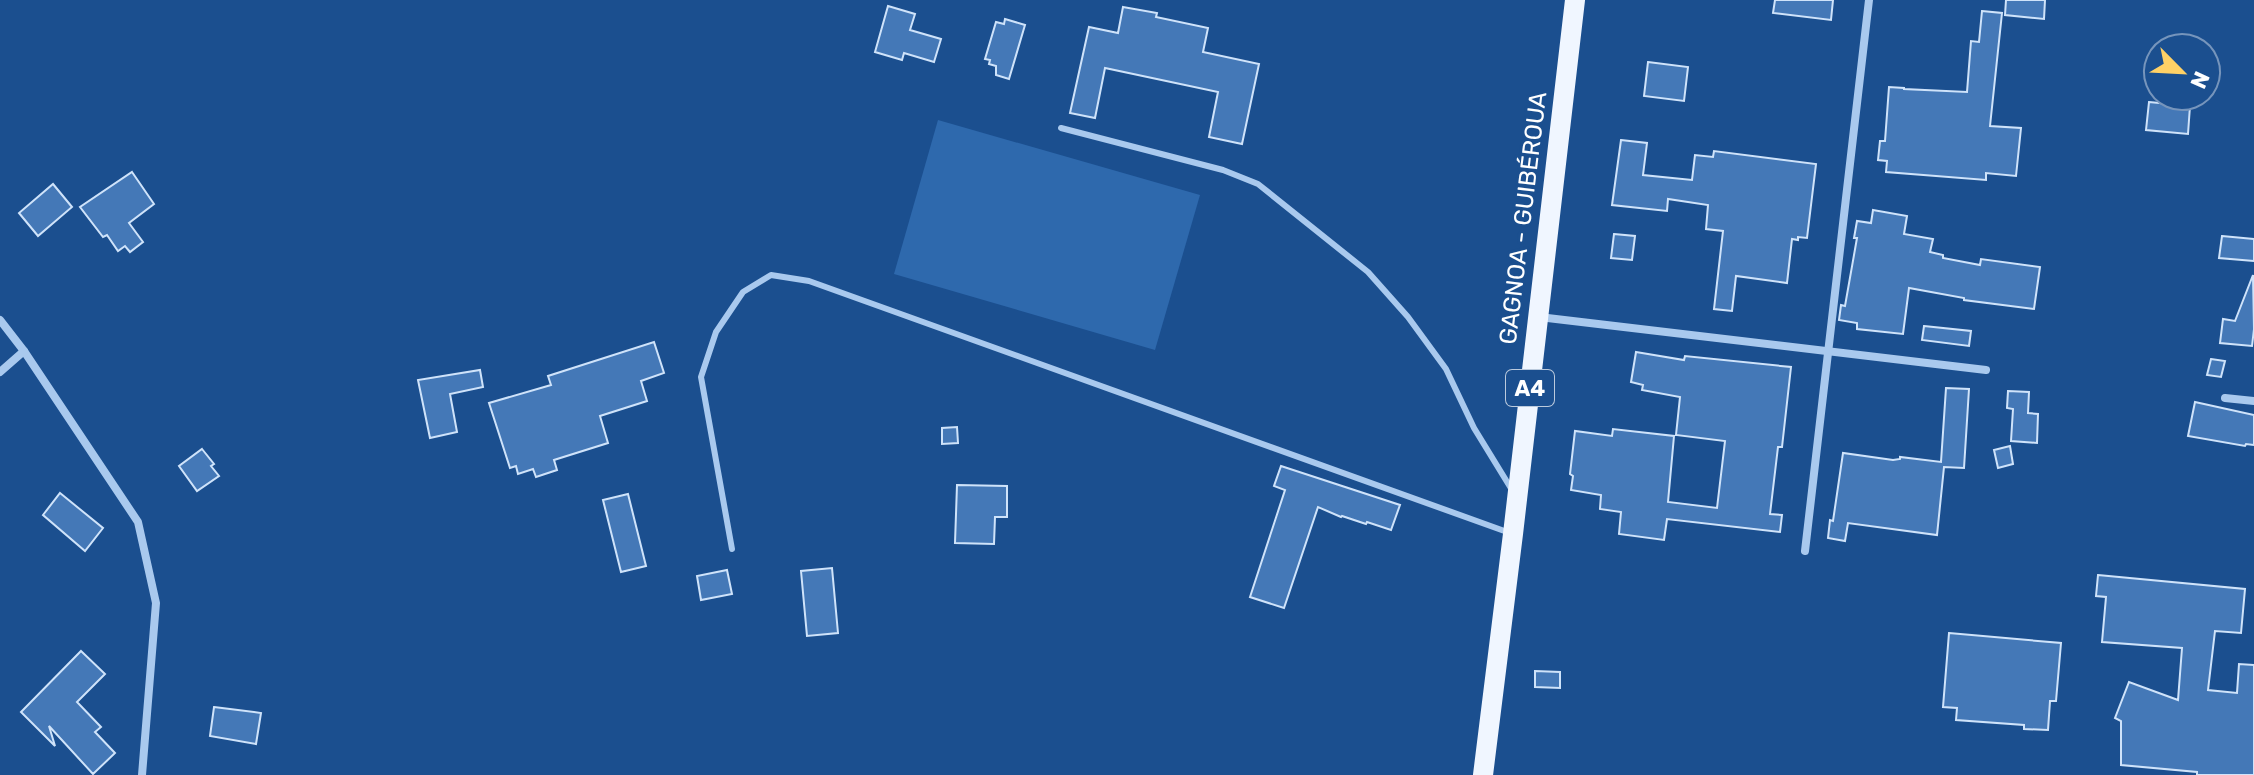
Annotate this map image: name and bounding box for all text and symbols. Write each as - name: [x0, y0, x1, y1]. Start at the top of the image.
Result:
- north arrow: [2142, 32, 2222, 112]
- text: N: [2184, 67, 2215, 93]
- street label: GAGNOA - GUIBÉROUA: [1494, 90, 1552, 346]
- road number: A4: [1506, 370, 1554, 406]

